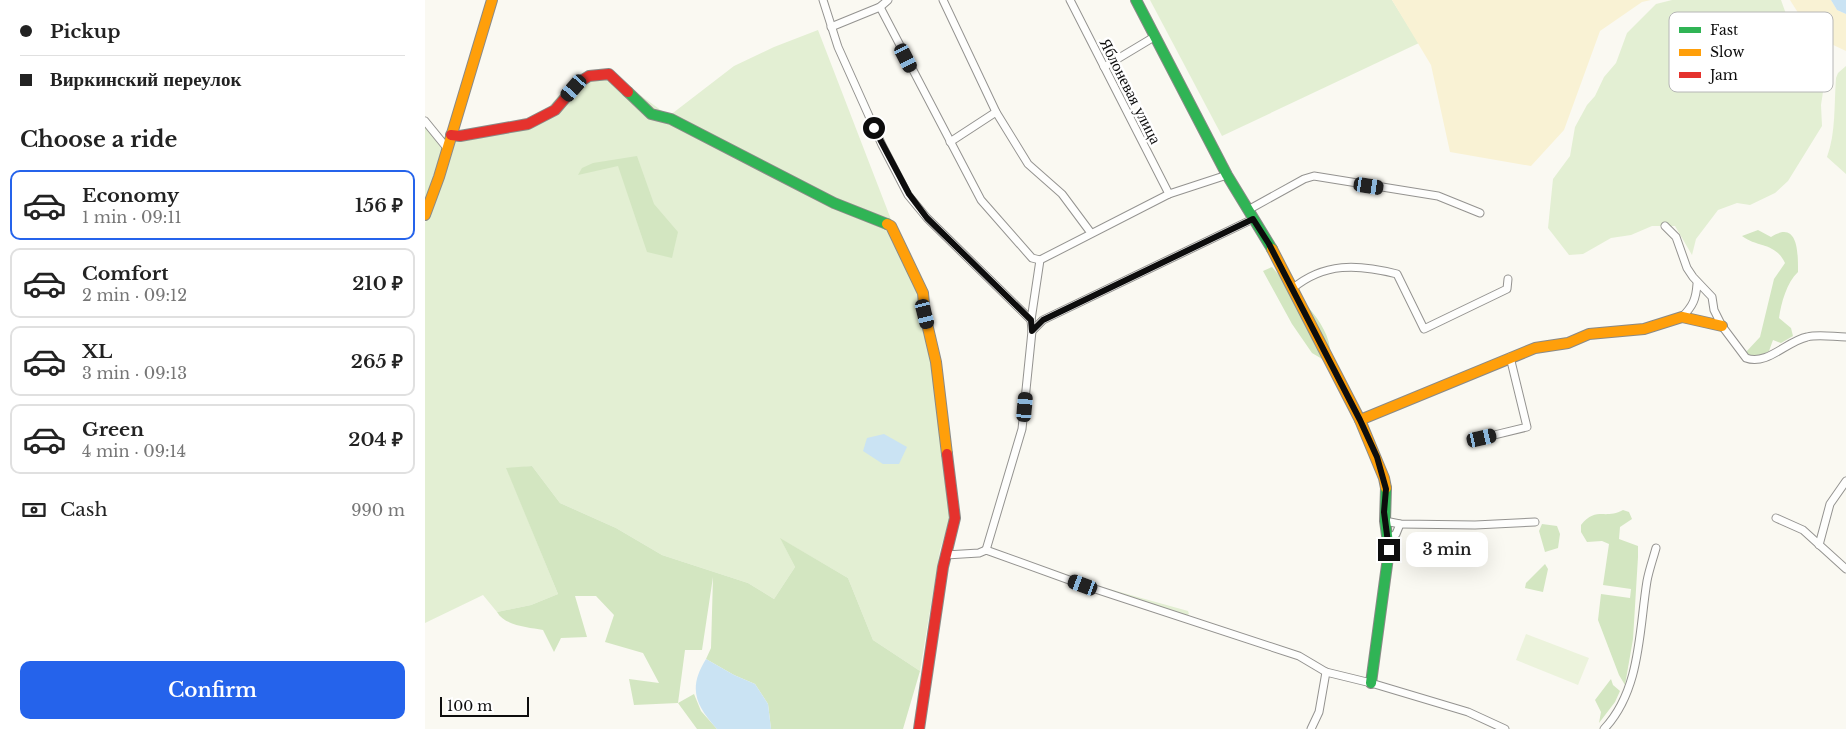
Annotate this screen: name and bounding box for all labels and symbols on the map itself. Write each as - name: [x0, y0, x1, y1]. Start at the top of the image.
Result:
- legend: [1669, 12, 1833, 92]
- text: Fast: [1710, 21, 1739, 39]
- street label: Яблоневая улица: [1096, 35, 1166, 147]
- car: [892, 41, 919, 75]
- text: Slow: [1710, 43, 1744, 61]
- text: Jam: [1708, 66, 1738, 84]
- car: [558, 72, 589, 104]
- route start: [863, 117, 885, 139]
- car: [1353, 176, 1384, 196]
- car: [914, 298, 935, 330]
- car: [1016, 391, 1033, 423]
- car: [1465, 427, 1498, 449]
- callout: 3 min: [1407, 532, 1489, 568]
- route end: [1378, 539, 1400, 561]
- car: [1066, 573, 1099, 597]
- scale bar: [440, 694, 529, 717]

